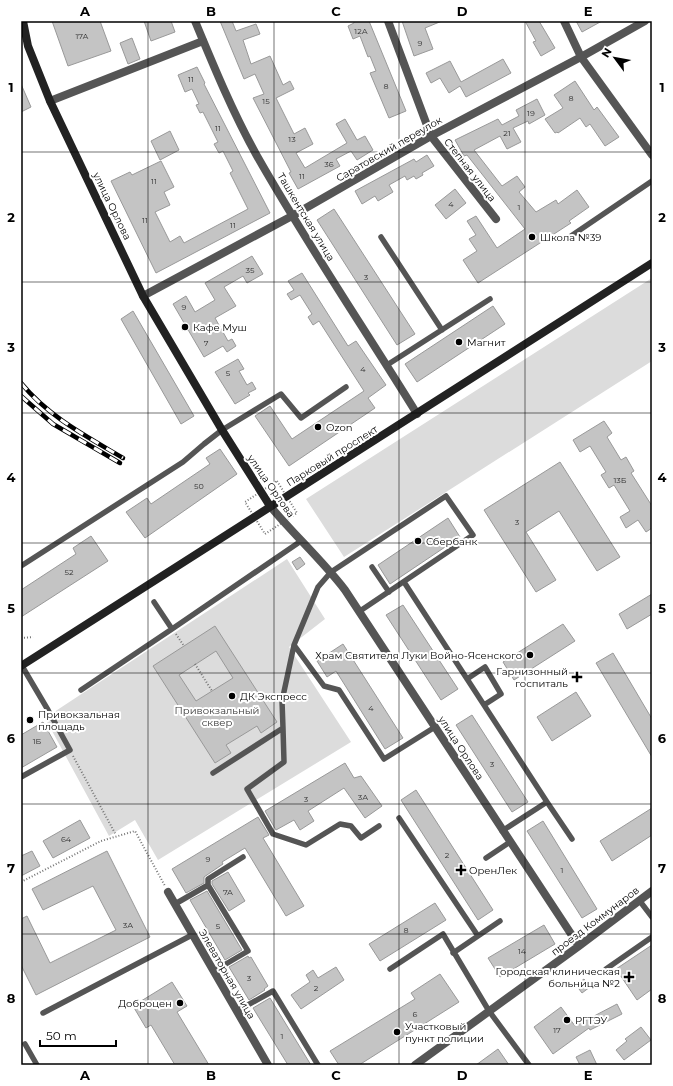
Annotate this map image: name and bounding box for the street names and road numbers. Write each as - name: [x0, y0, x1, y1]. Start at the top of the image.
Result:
- street label: Саратовский переулок: [334, 113, 444, 185]
- street label: Степная улица: [441, 136, 499, 204]
- street label: улица Орлова: [90, 169, 134, 242]
- street label: Ташкентская улица: [274, 170, 338, 264]
- street label: Парковый проспект: [284, 422, 380, 489]
- street label: улица Орлова: [244, 451, 297, 520]
- street label: улица Орлова: [435, 713, 487, 782]
- street label: проезд Коммунаров: [548, 884, 642, 958]
- street label: Элеваторная улица: [196, 927, 258, 1021]

